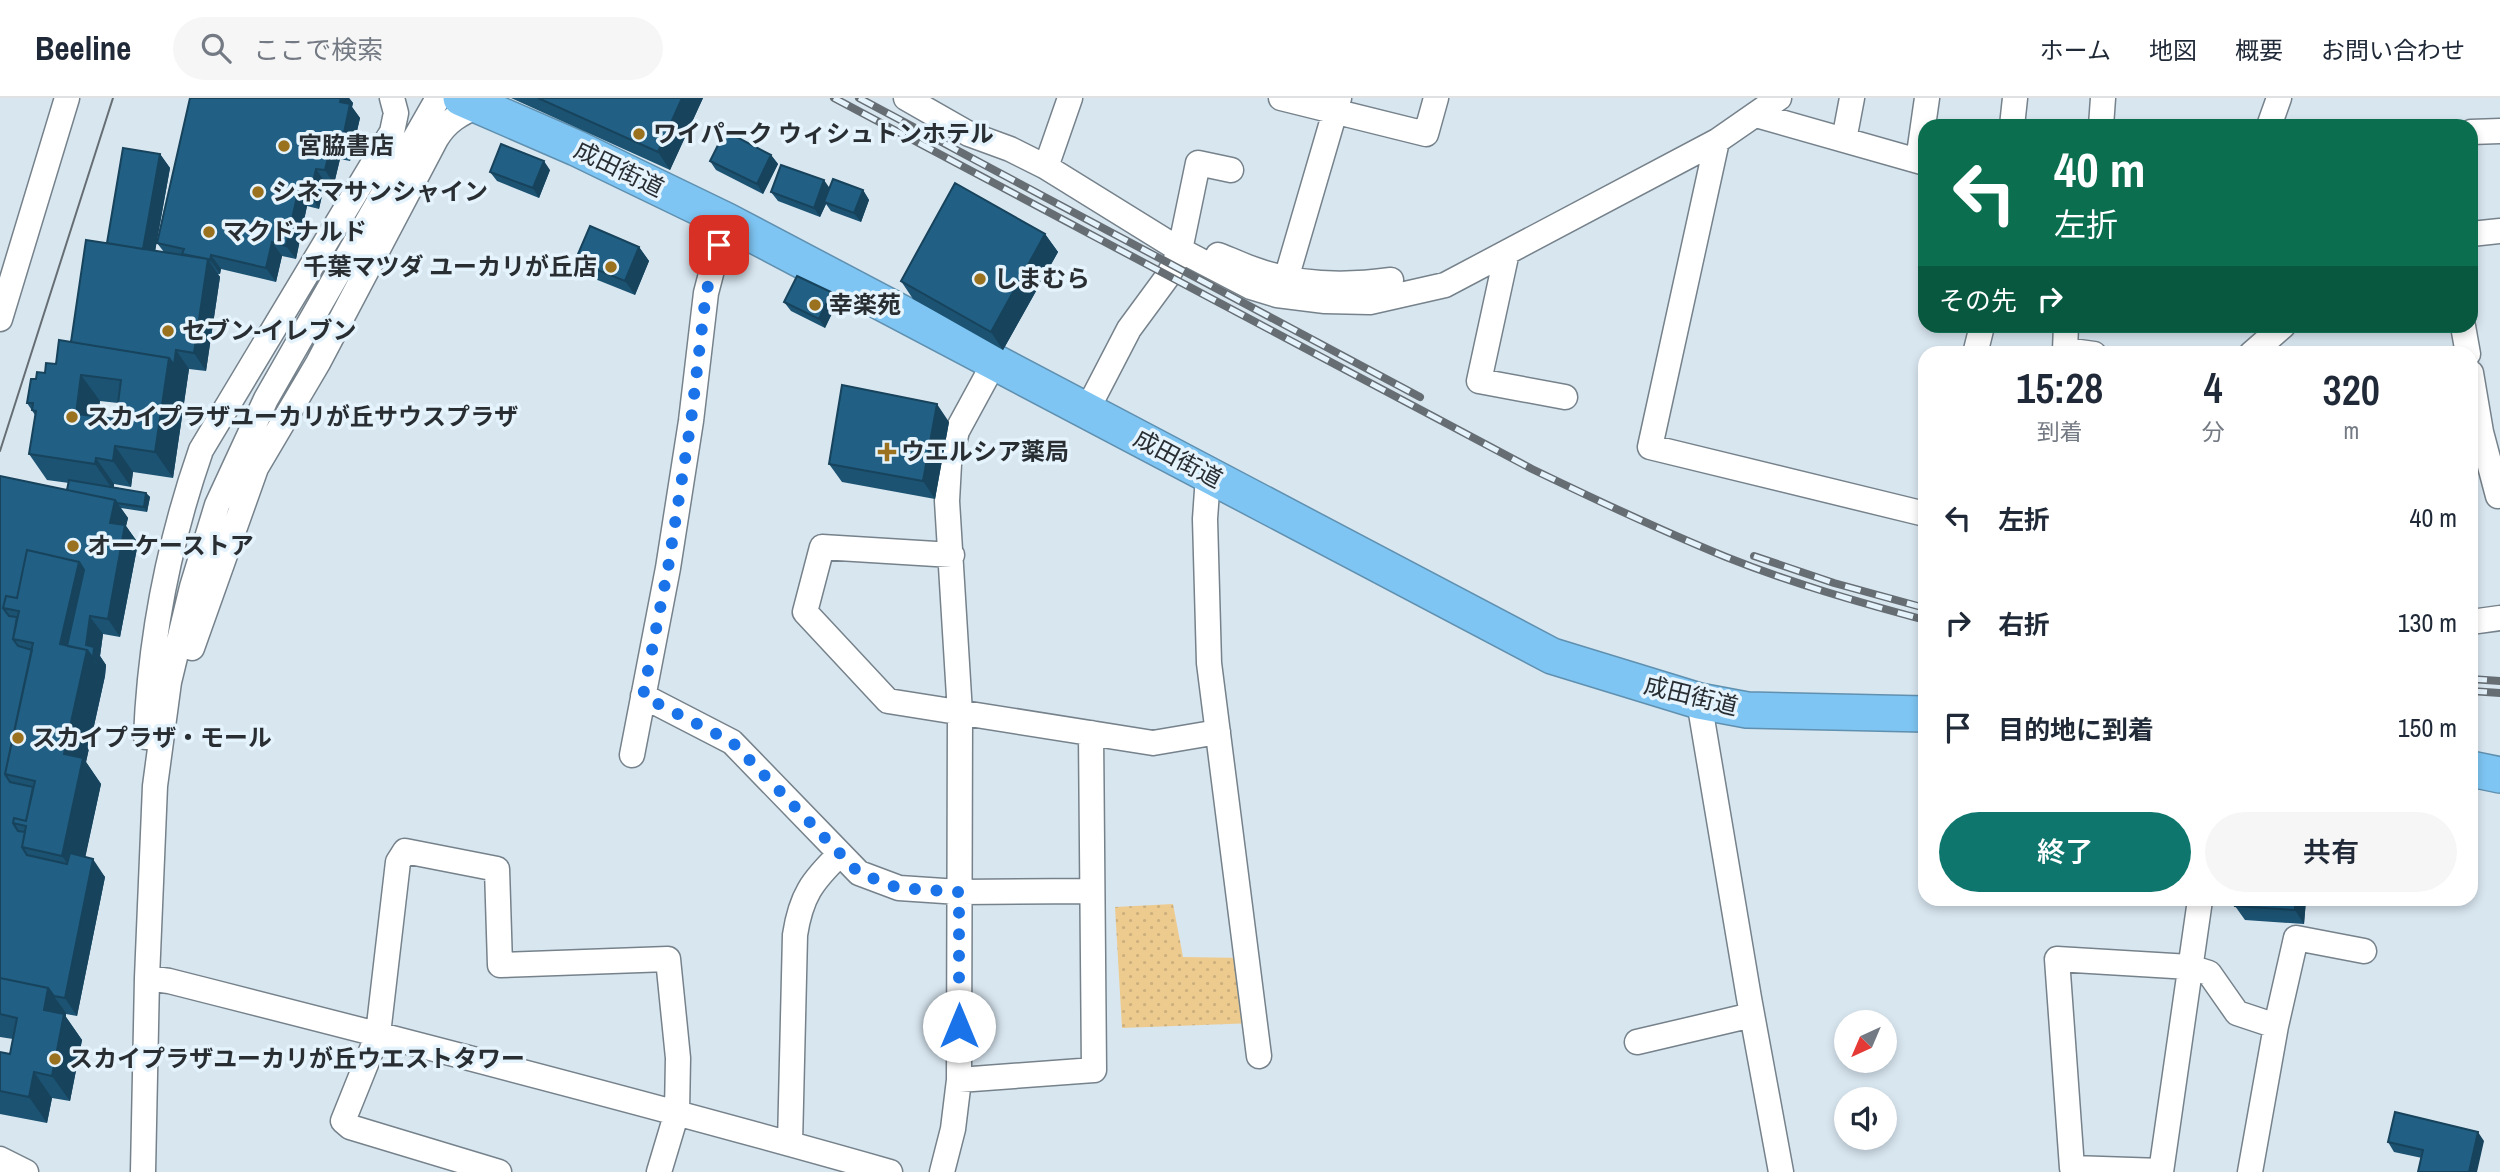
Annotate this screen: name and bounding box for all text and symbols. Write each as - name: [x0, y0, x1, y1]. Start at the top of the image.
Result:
- search box: [173, 17, 663, 80]
- text: Beeline: [35, 26, 131, 70]
- icon: search: [197, 29, 235, 67]
- text: ここで検索: [253, 32, 383, 67]
- text: ホーム: [2040, 34, 2111, 66]
- text: 地図: [2149, 34, 2197, 66]
- text: 概要: [2235, 34, 2283, 66]
- text: お問い合わせ: [2321, 34, 2465, 66]
- place label: ワイパーク ウィシュトンホテル: [653, 117, 994, 149]
- marker: ワイパーク ウィシュトンホテル: [631, 126, 647, 142]
- place label: 宮脇書店: [298, 129, 394, 161]
- street label: 成田街道: [569, 133, 670, 204]
- text: 40 m: [2054, 136, 2146, 202]
- marker: 宮脇書店: [276, 138, 292, 154]
- icon: left: [1939, 147, 2030, 238]
- place label: シネマサンシャイン: [272, 175, 488, 207]
- marker: シネマサンシャイン: [250, 184, 266, 200]
- text: 左折: [2054, 203, 2118, 246]
- place label: マクドナルド: [223, 215, 367, 247]
- pin: [689, 215, 749, 275]
- marker: マクドナルド: [201, 224, 217, 240]
- icon: arrive: [700, 226, 738, 264]
- place label: 千葉マツダ ユーカリが丘店: [304, 250, 597, 282]
- marker: 千葉マツダ ユーカリが丘店: [603, 259, 619, 275]
- place label: しまむら: [994, 262, 1090, 294]
- marker: しまむら: [972, 271, 988, 287]
- icon: right: [2031, 280, 2069, 318]
- text: その先: [1939, 283, 2017, 318]
- place label: 幸楽苑: [829, 288, 901, 320]
- marker: 幸楽苑: [807, 297, 823, 313]
- place label: セブン-イレブン: [182, 314, 357, 346]
- marker: セブン-イレブン: [160, 323, 176, 339]
- text: 15:28: [2016, 360, 2103, 416]
- text: 4: [2203, 360, 2223, 416]
- text: 320: [2323, 362, 2380, 418]
- place label: スカイプラザユーカリが丘サウスプラザ: [86, 400, 518, 432]
- marker: スカイプラザユーカリが丘サウスプラザ: [64, 409, 80, 425]
- text: m: [2343, 415, 2359, 446]
- text: 到着: [2037, 416, 2083, 447]
- text: 分: [2201, 416, 2224, 447]
- street label: 成田街道: [1129, 421, 1228, 495]
- place label: ウエルシア薬局: [901, 435, 1069, 467]
- marker: ウエルシア薬局: [879, 444, 895, 460]
- icon: left: [1939, 499, 1977, 537]
- text: 40 m: [2410, 500, 2457, 535]
- text: 左折: [1998, 502, 2050, 537]
- place label: オーケーストア: [87, 529, 254, 561]
- marker: オーケーストア: [65, 538, 81, 554]
- icon: right: [1939, 604, 1977, 642]
- text: 130 m: [2398, 605, 2457, 640]
- text: 右折: [1998, 607, 2050, 642]
- street label: 成田街道: [1641, 668, 1742, 722]
- icon: arrive: [1939, 709, 1977, 747]
- text: 150 m: [2398, 710, 2457, 745]
- text: 目的地に到着: [1998, 712, 2154, 747]
- place label: スカイプラザ・モール: [32, 721, 272, 753]
- marker: スカイプラザ・モール: [10, 730, 26, 746]
- button: 終了: [1939, 812, 2191, 892]
- button: 共有: [2205, 812, 2457, 892]
- position arrow: [922, 989, 996, 1063]
- north arrow: [1834, 1010, 1897, 1073]
- map controls: [1834, 1010, 1897, 1150]
- place label: スカイプラザユーカリが丘ウエストタワー: [69, 1042, 525, 1074]
- marker: スカイプラザユーカリが丘ウエストタワー: [47, 1051, 63, 1067]
- button: sound: [1834, 1087, 1897, 1150]

